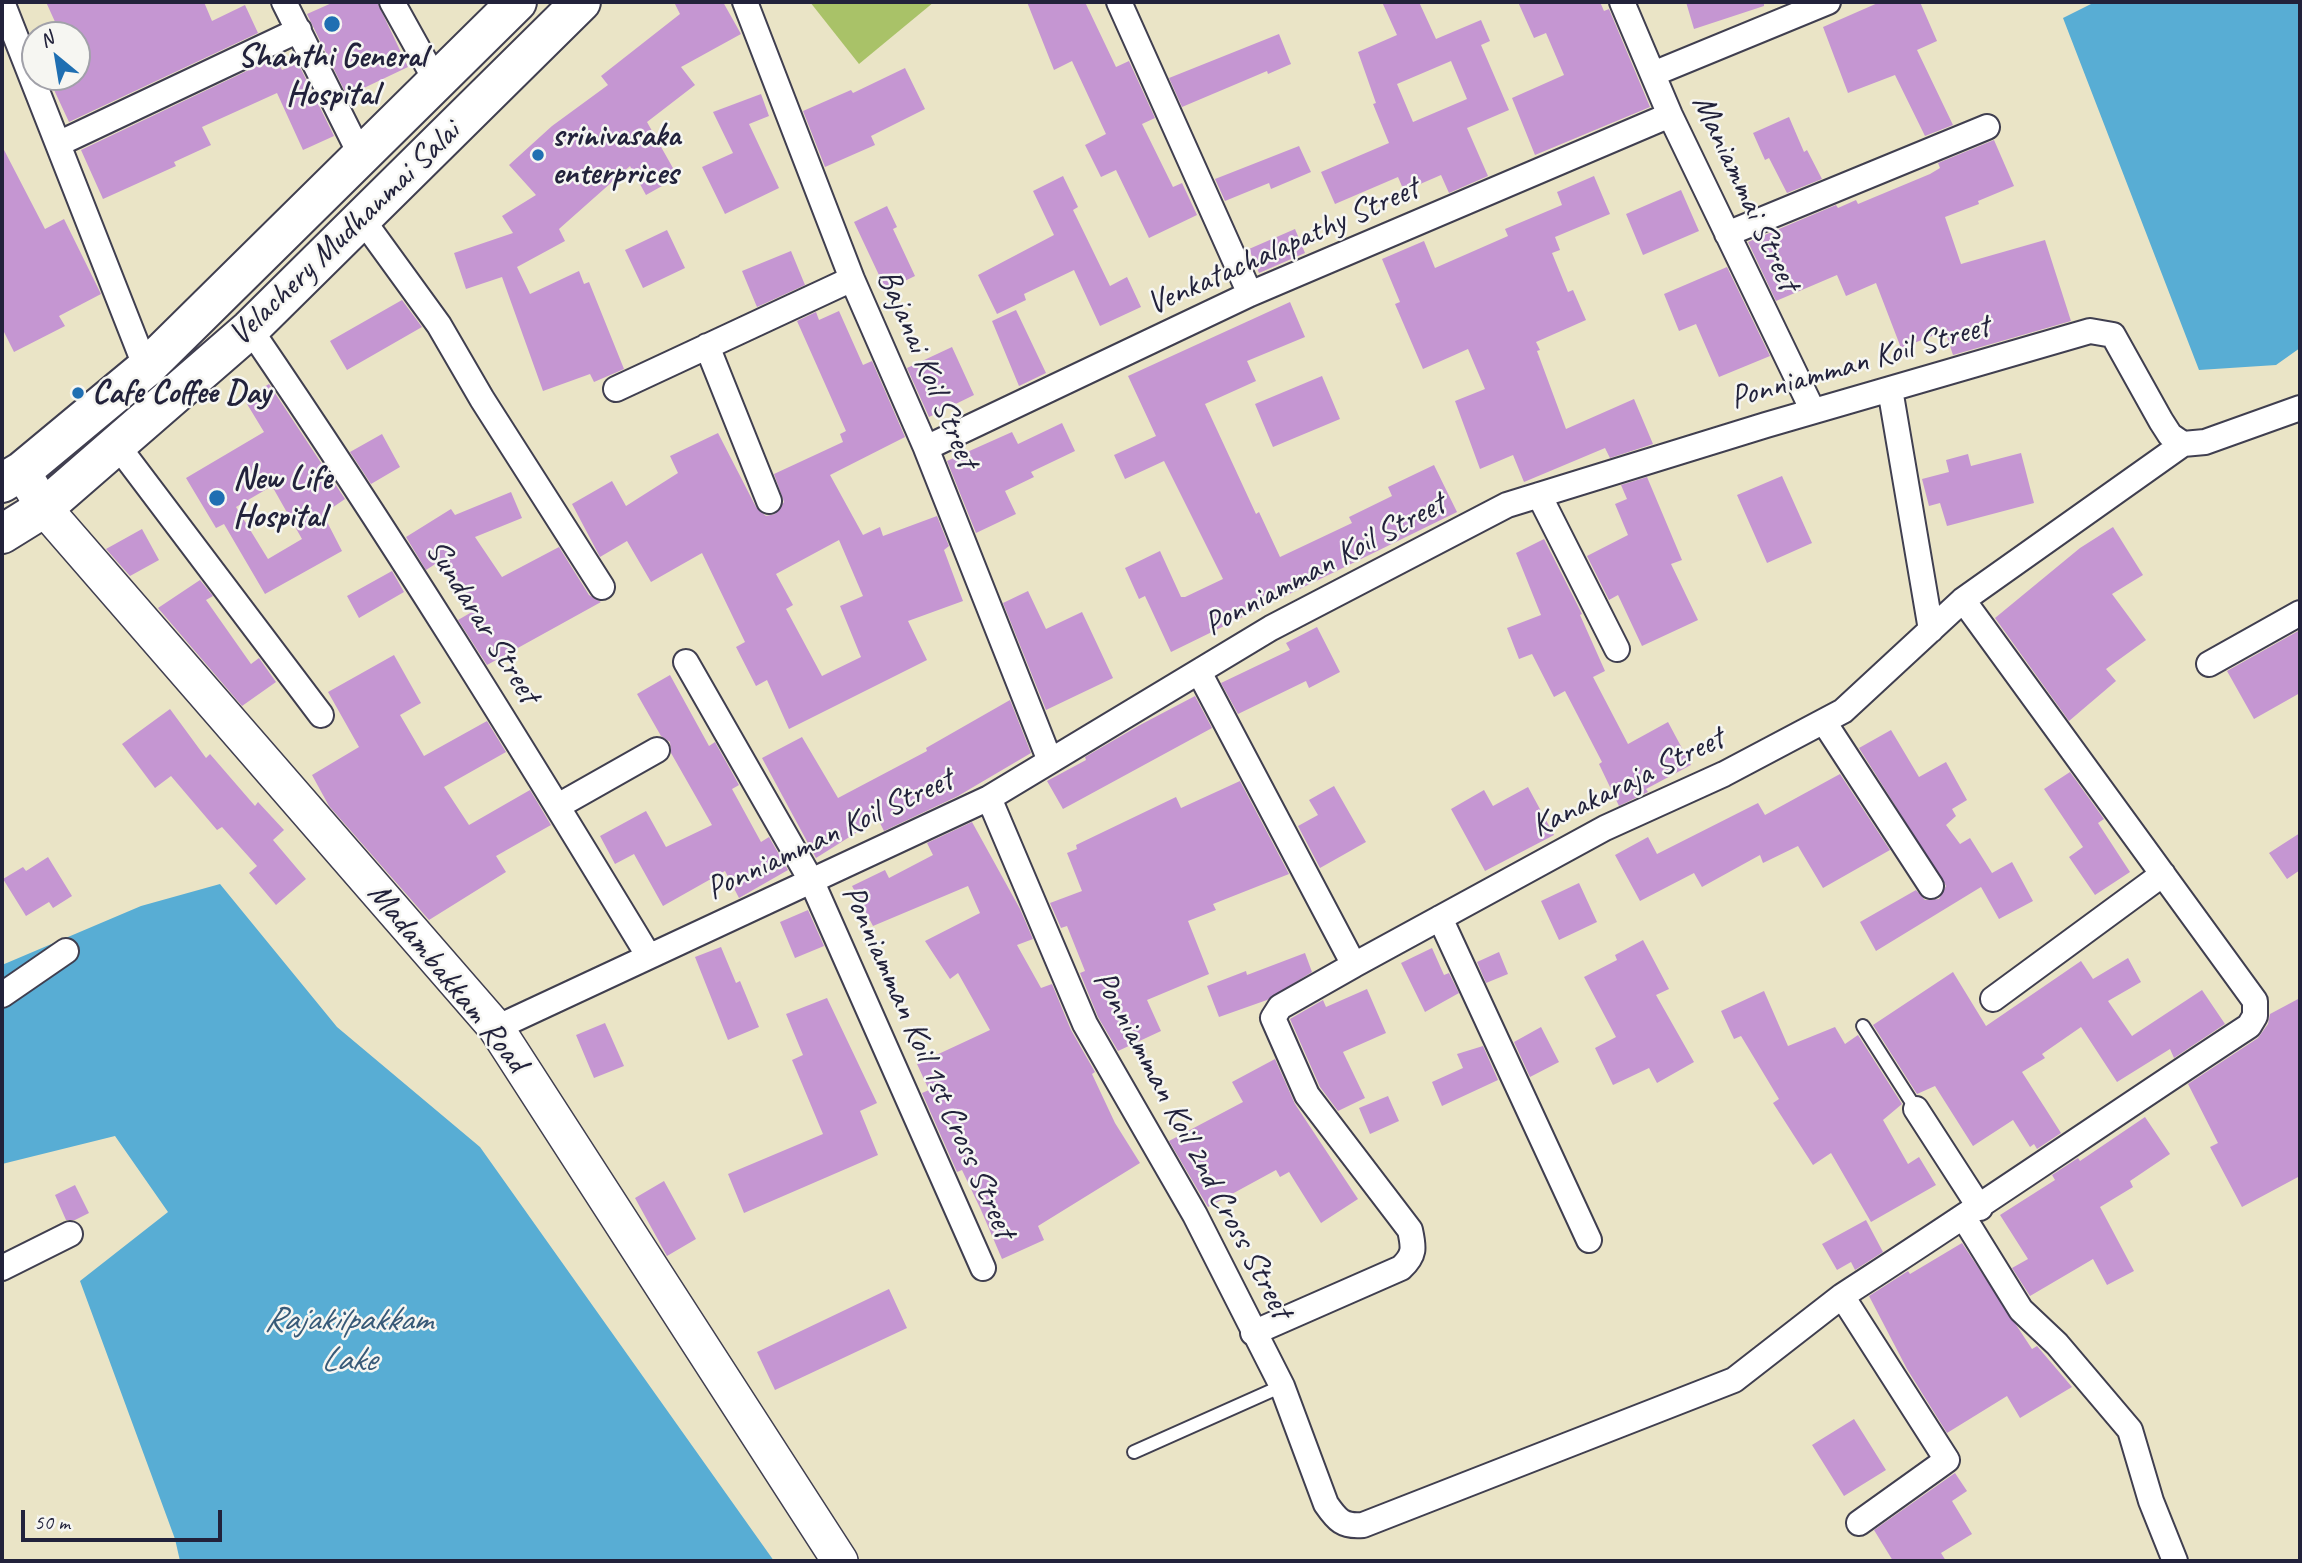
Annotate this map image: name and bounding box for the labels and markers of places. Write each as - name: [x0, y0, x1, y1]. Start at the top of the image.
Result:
- marker: Shanthi General Hospital: [322, 14, 342, 34]
- place label: Shanthi General Hospital: [238, 37, 426, 115]
- place label: srinivasaka enterprices: [552, 116, 680, 194]
- marker: srinivasaka enterprices: [530, 147, 546, 163]
- place label: Cafe Coffee Day: [92, 373, 270, 413]
- marker: Cafe Coffee Day: [70, 385, 86, 401]
- place label: New Life Hospital: [233, 459, 332, 537]
- marker: New Life Hospital: [207, 488, 227, 508]

